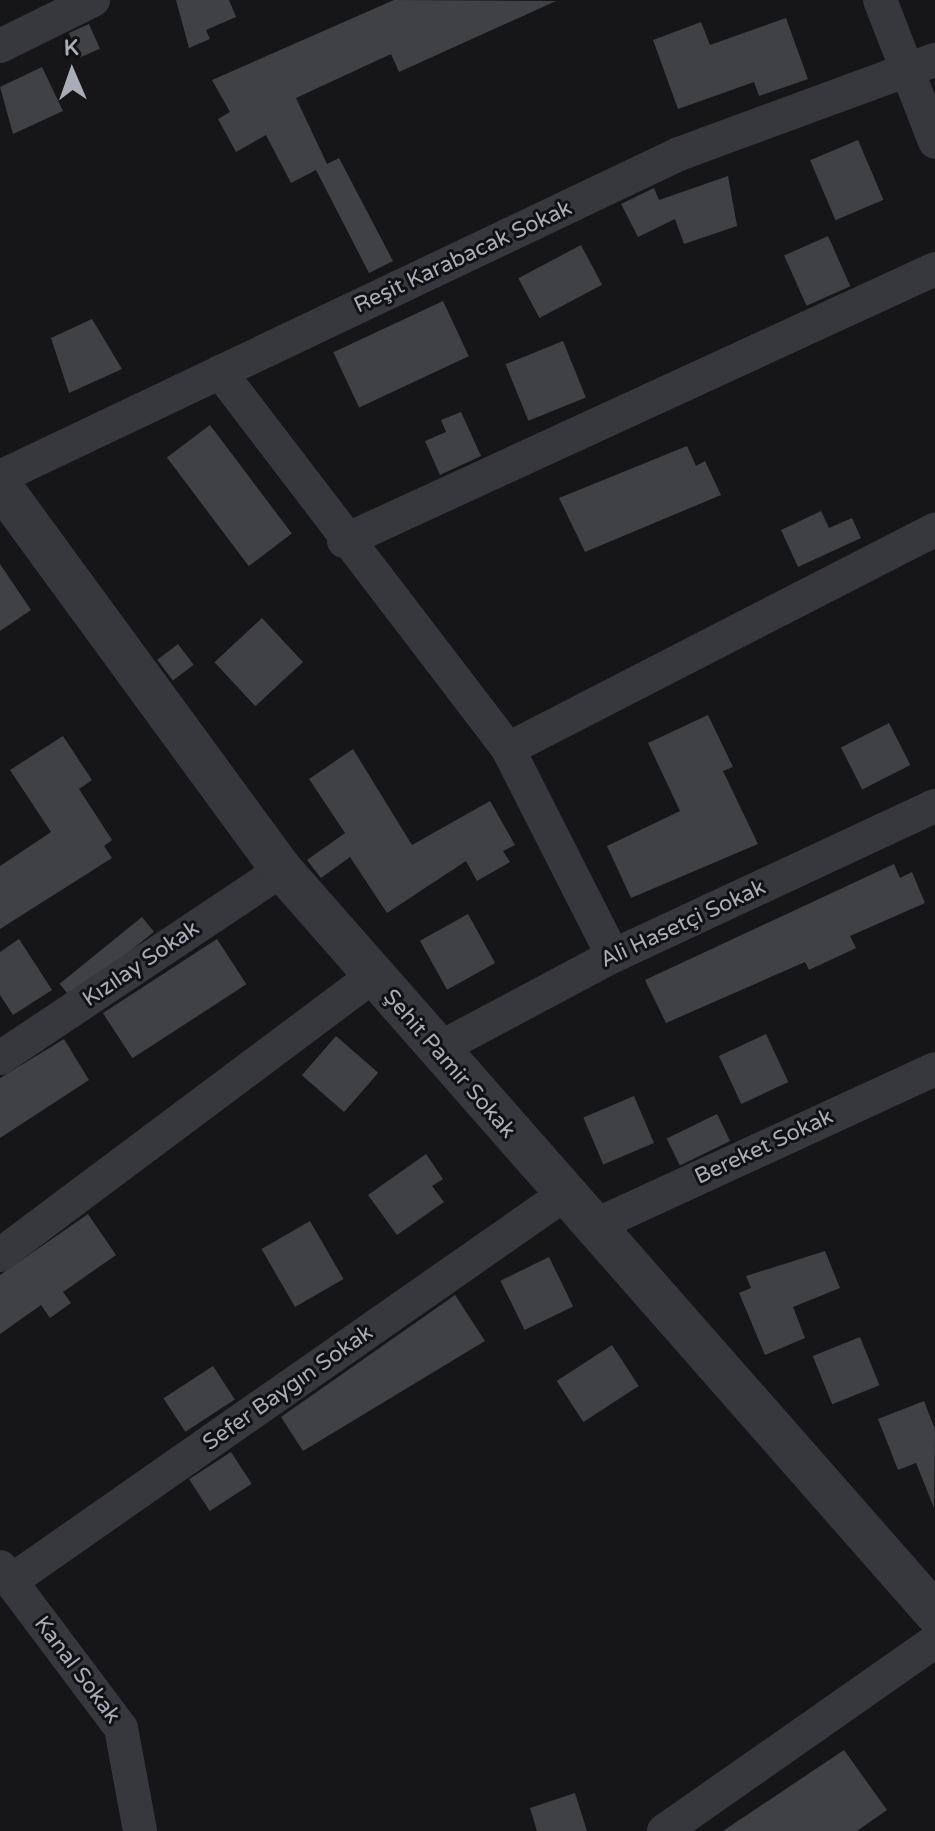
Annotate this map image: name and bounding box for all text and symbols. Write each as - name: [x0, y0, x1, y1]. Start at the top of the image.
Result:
- north arrow: [32, 32, 112, 112]
- text: K: [63, 35, 79, 61]
- street label: Reşit Karabacak Sokak: [350, 195, 576, 319]
- street label: Ali Hasetçi Sokak: [596, 874, 770, 974]
- street label: Kızılay Sokak: [78, 915, 204, 1013]
- street label: Şehit Pamir Sokak: [377, 984, 521, 1144]
- street label: Bereket Sokak: [691, 1103, 837, 1191]
- street label: Sefer Baygın Sokak: [198, 1320, 378, 1456]
- street label: Kanal Sokak: [28, 1611, 126, 1729]

